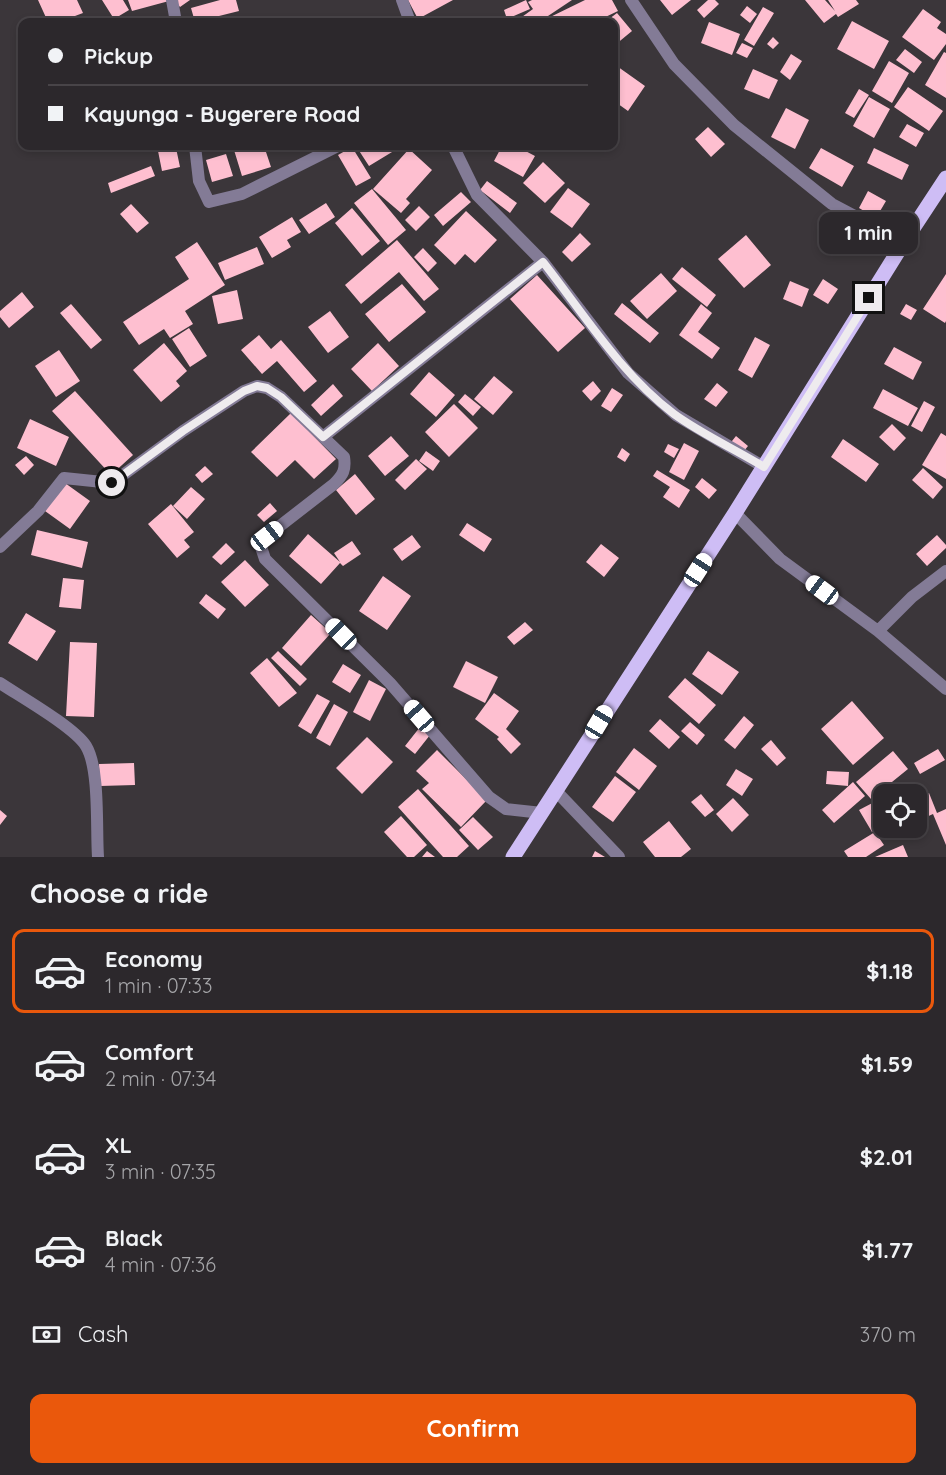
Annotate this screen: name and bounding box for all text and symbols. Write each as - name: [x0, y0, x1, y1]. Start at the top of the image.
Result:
- text: Pickup: [84, 42, 153, 70]
- text: Kayunga - Bugerere Road: [84, 100, 360, 128]
- callout: 1 min: [820, 211, 918, 253]
- text: 1 min: [844, 220, 893, 245]
- route end: [855, 284, 882, 311]
- route start: [98, 469, 125, 496]
- car: [247, 518, 287, 554]
- car: [681, 550, 715, 590]
- car: [802, 572, 842, 608]
- car: [322, 615, 360, 653]
- car: [400, 697, 438, 735]
- car: [582, 702, 616, 742]
- map controls: [873, 784, 927, 838]
- button: locate: [873, 784, 927, 838]
- text: Choose a ride: [30, 876, 208, 910]
- icon: car: [33, 944, 87, 998]
- text: Economy: [105, 945, 203, 973]
- text: $1.18: [866, 957, 913, 985]
- text: 1 min · 07:33: [105, 973, 213, 998]
- icon: car: [33, 1037, 87, 1091]
- text: Comfort: [105, 1038, 194, 1066]
- text: $1.59: [861, 1050, 913, 1078]
- text: 2 min · 07:34: [105, 1066, 216, 1091]
- icon: car: [33, 1130, 87, 1184]
- text: XL: [105, 1131, 132, 1159]
- text: $2.01: [860, 1143, 913, 1171]
- text: 3 min · 07:35: [105, 1159, 216, 1184]
- icon: car: [33, 1223, 87, 1277]
- text: Black: [105, 1224, 163, 1252]
- text: $1.77: [862, 1236, 913, 1264]
- text: 4 min · 07:36: [105, 1252, 216, 1277]
- icon: cash: [30, 1318, 63, 1351]
- text: Cash: [78, 1320, 129, 1348]
- text: 370 m: [860, 1322, 916, 1347]
- button: Confirm: [30, 1394, 916, 1463]

